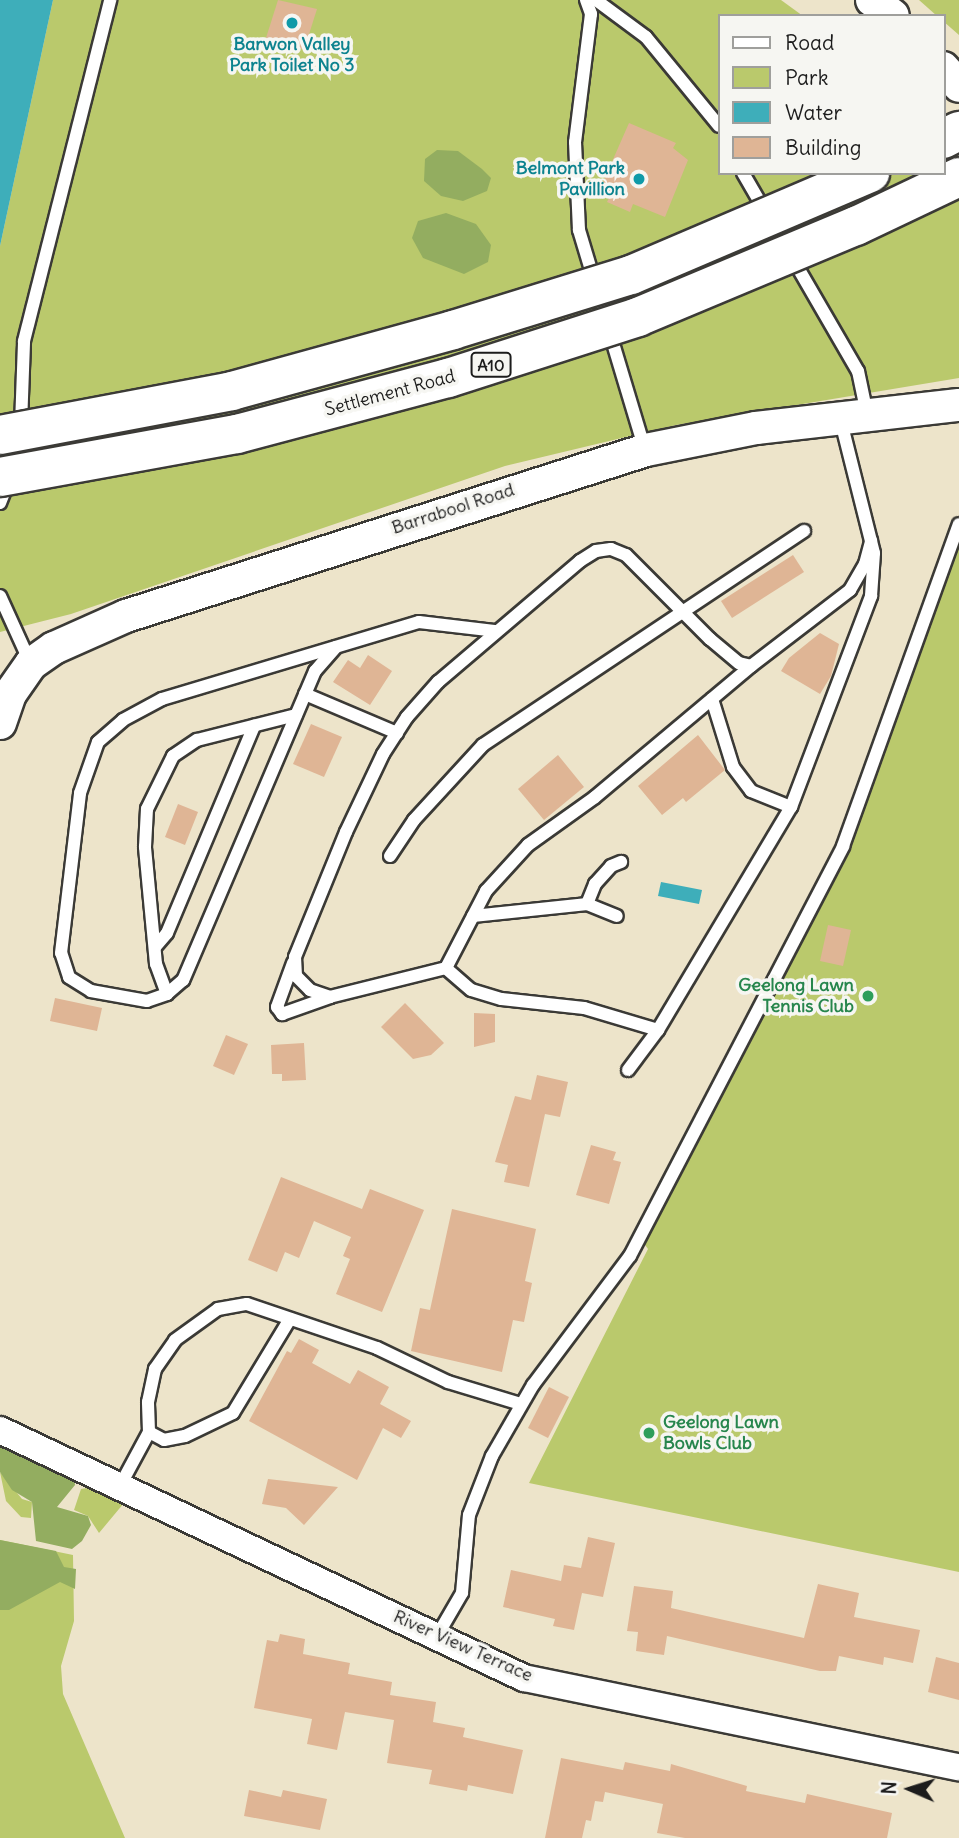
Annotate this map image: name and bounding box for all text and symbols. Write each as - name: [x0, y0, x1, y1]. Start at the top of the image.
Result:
- legend: [718, 14, 945, 175]
- marker: Barwon Valley Park Toilet No 3: [284, 15, 300, 31]
- text: Road: [785, 29, 834, 56]
- place label: Barwon Valley Park Toilet No 3: [230, 34, 354, 76]
- text: Park: [785, 64, 828, 91]
- text: Water: [785, 99, 842, 126]
- text: Building: [785, 134, 861, 161]
- place label: Belmont Park Pavillion: [516, 158, 625, 200]
- marker: Belmont Park Pavillion: [631, 171, 647, 187]
- road number: A10: [470, 352, 512, 378]
- street label: Settlement Road: [323, 365, 457, 421]
- street label: Barrabool Road: [389, 479, 517, 539]
- place label: Geelong Lawn Tennis Club: [738, 975, 854, 1018]
- marker: Geelong Lawn Tennis Club: [860, 988, 876, 1004]
- place label: Geelong Lawn Bowls Club: [663, 1412, 779, 1454]
- marker: Geelong Lawn Bowls Club: [641, 1425, 657, 1441]
- street label: River View Terrace: [390, 1606, 536, 1686]
- north arrow: [875, 1754, 945, 1824]
- text: N: [877, 1781, 901, 1795]

